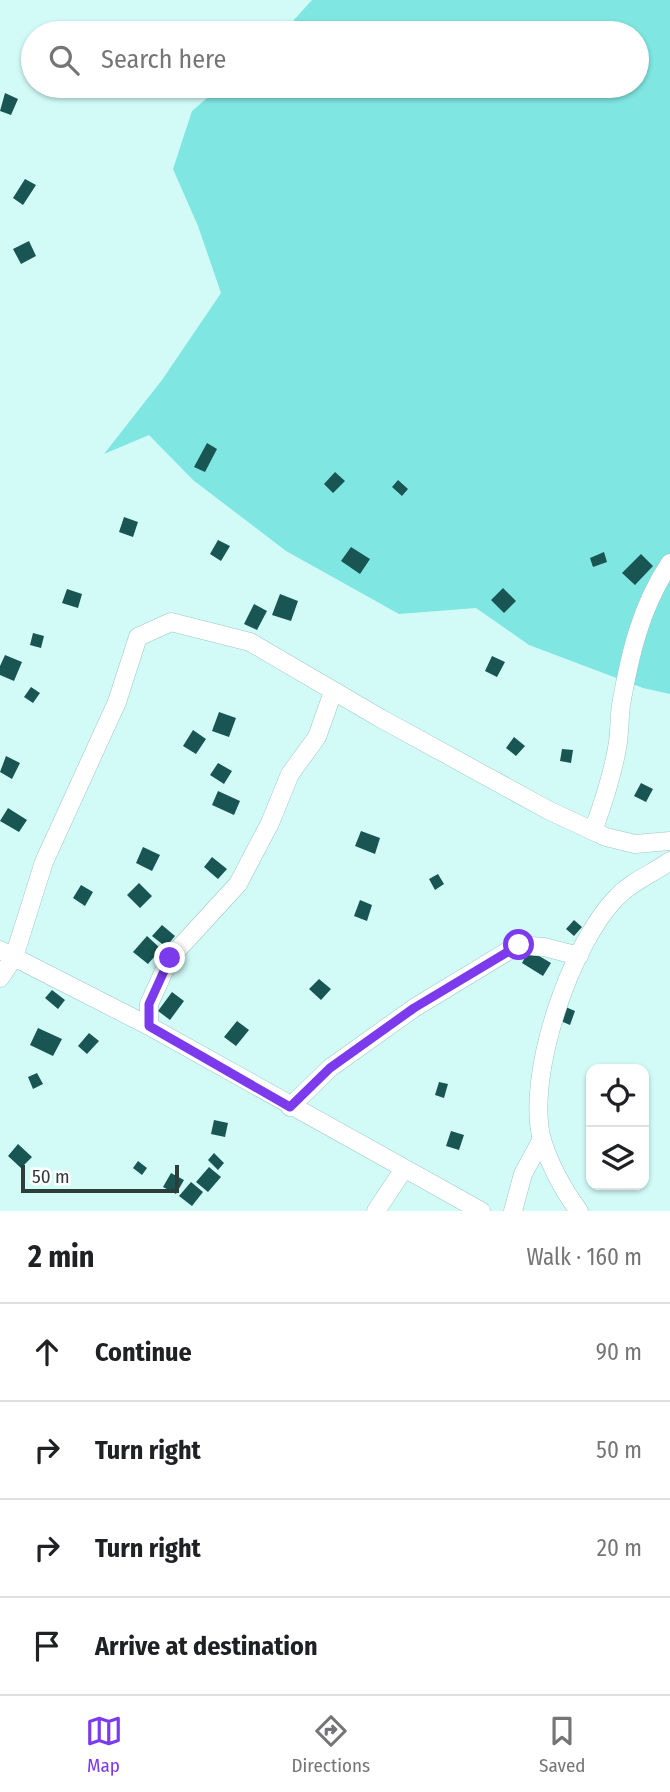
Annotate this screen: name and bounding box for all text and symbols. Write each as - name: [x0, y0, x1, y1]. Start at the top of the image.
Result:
- search box: [21, 21, 649, 98]
- icon: search: [45, 41, 83, 79]
- text: Search here: [101, 44, 226, 75]
- route start: [503, 929, 534, 960]
- route end: [154, 942, 185, 973]
- map controls: [586, 1064, 649, 1190]
- button: locate: [586, 1064, 649, 1127]
- button: layers: [586, 1127, 649, 1190]
- scale bar: [21, 1162, 178, 1194]
- text: 50 m: [32, 1165, 70, 1188]
- text: 2 min: [28, 1239, 95, 1275]
- text: Walk · 160 m: [526, 1243, 642, 1271]
- icon: ahead: [28, 1333, 66, 1371]
- text: Continue: [95, 1337, 192, 1368]
- text: 90 m: [596, 1338, 642, 1366]
- icon: right: [28, 1431, 66, 1469]
- text: Turn right: [95, 1435, 201, 1466]
- text: 50 m: [596, 1436, 642, 1464]
- icon: right: [28, 1529, 66, 1567]
- text: Turn right: [95, 1533, 201, 1564]
- text: 20 m: [597, 1534, 642, 1562]
- icon: arrive: [28, 1627, 66, 1665]
- text: Arrive at destination: [95, 1631, 318, 1662]
- tab: Map: [85, 1712, 123, 1777]
- tab: Directions: [292, 1712, 370, 1777]
- tab: Saved: [539, 1712, 585, 1777]

